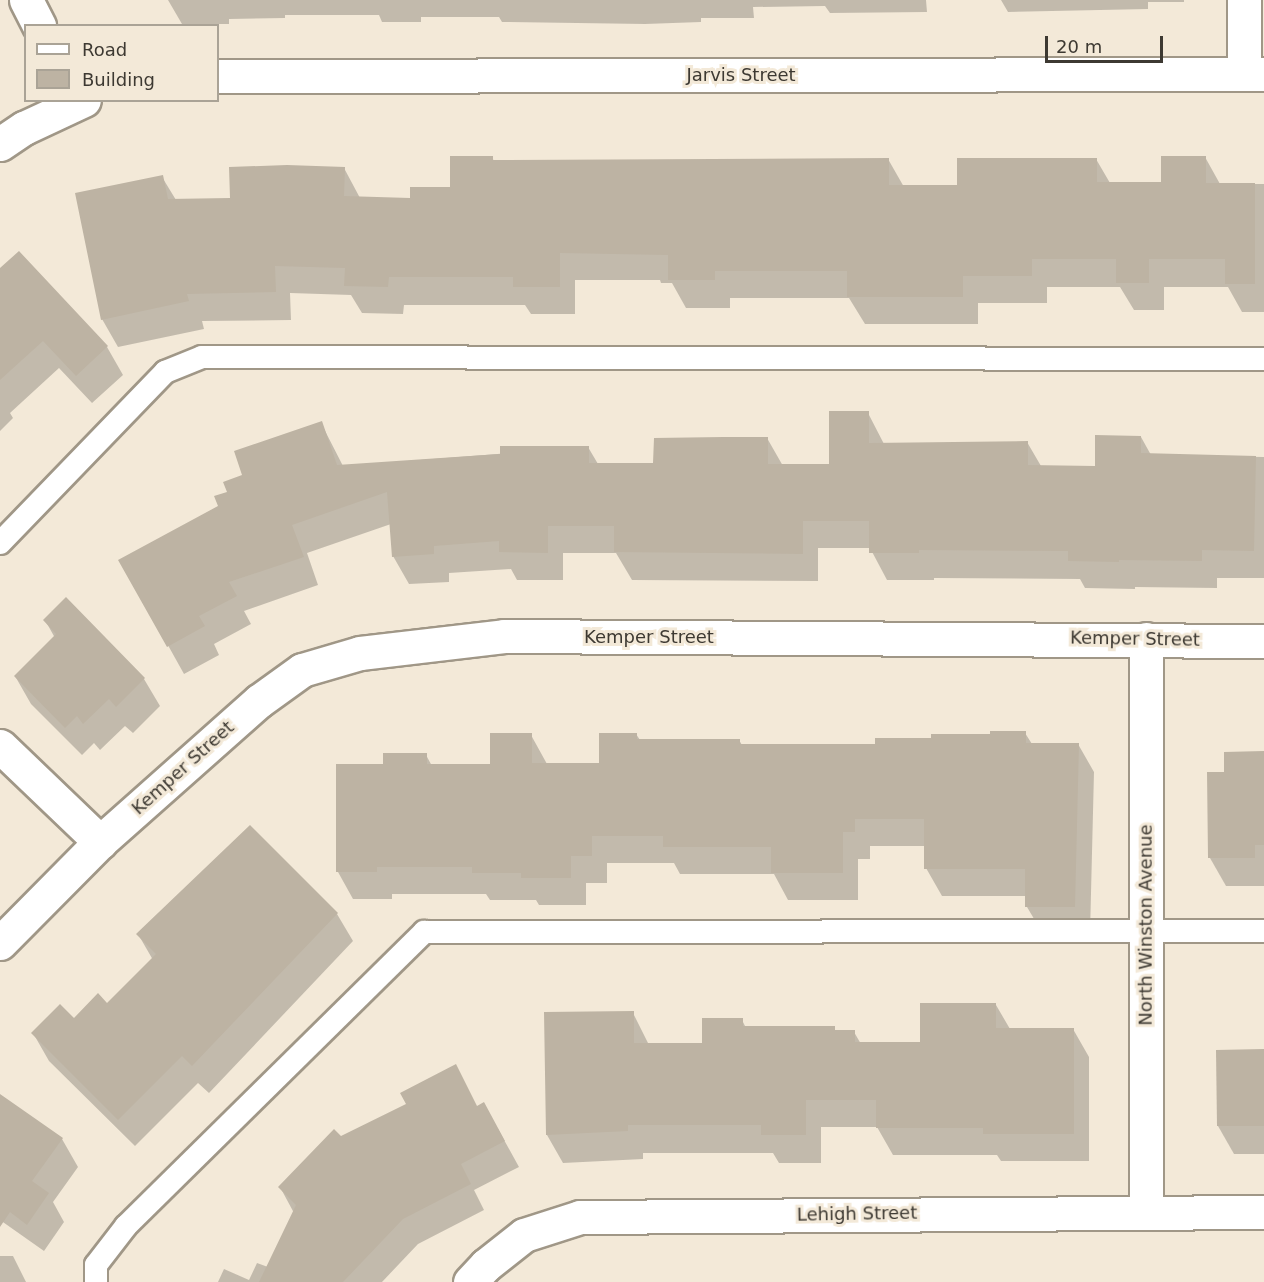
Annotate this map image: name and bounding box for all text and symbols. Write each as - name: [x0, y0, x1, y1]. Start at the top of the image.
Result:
- legend: [24, 24, 219, 102]
- scale bar: [1048, 24, 1166, 62]
- text: 20 m: [1056, 36, 1102, 57]
- text: Road: [82, 39, 127, 60]
- street label: Jarvis Street: [686, 64, 796, 86]
- text: Building: [82, 69, 155, 90]
- street label: Kemper Street: [584, 626, 714, 648]
- street label: Kemper Street: [1070, 627, 1200, 651]
- street label: Kemper Street: [128, 717, 238, 819]
- street label: North Winston Avenue: [1135, 824, 1157, 1026]
- street label: Lehigh Street: [797, 1202, 917, 1226]

